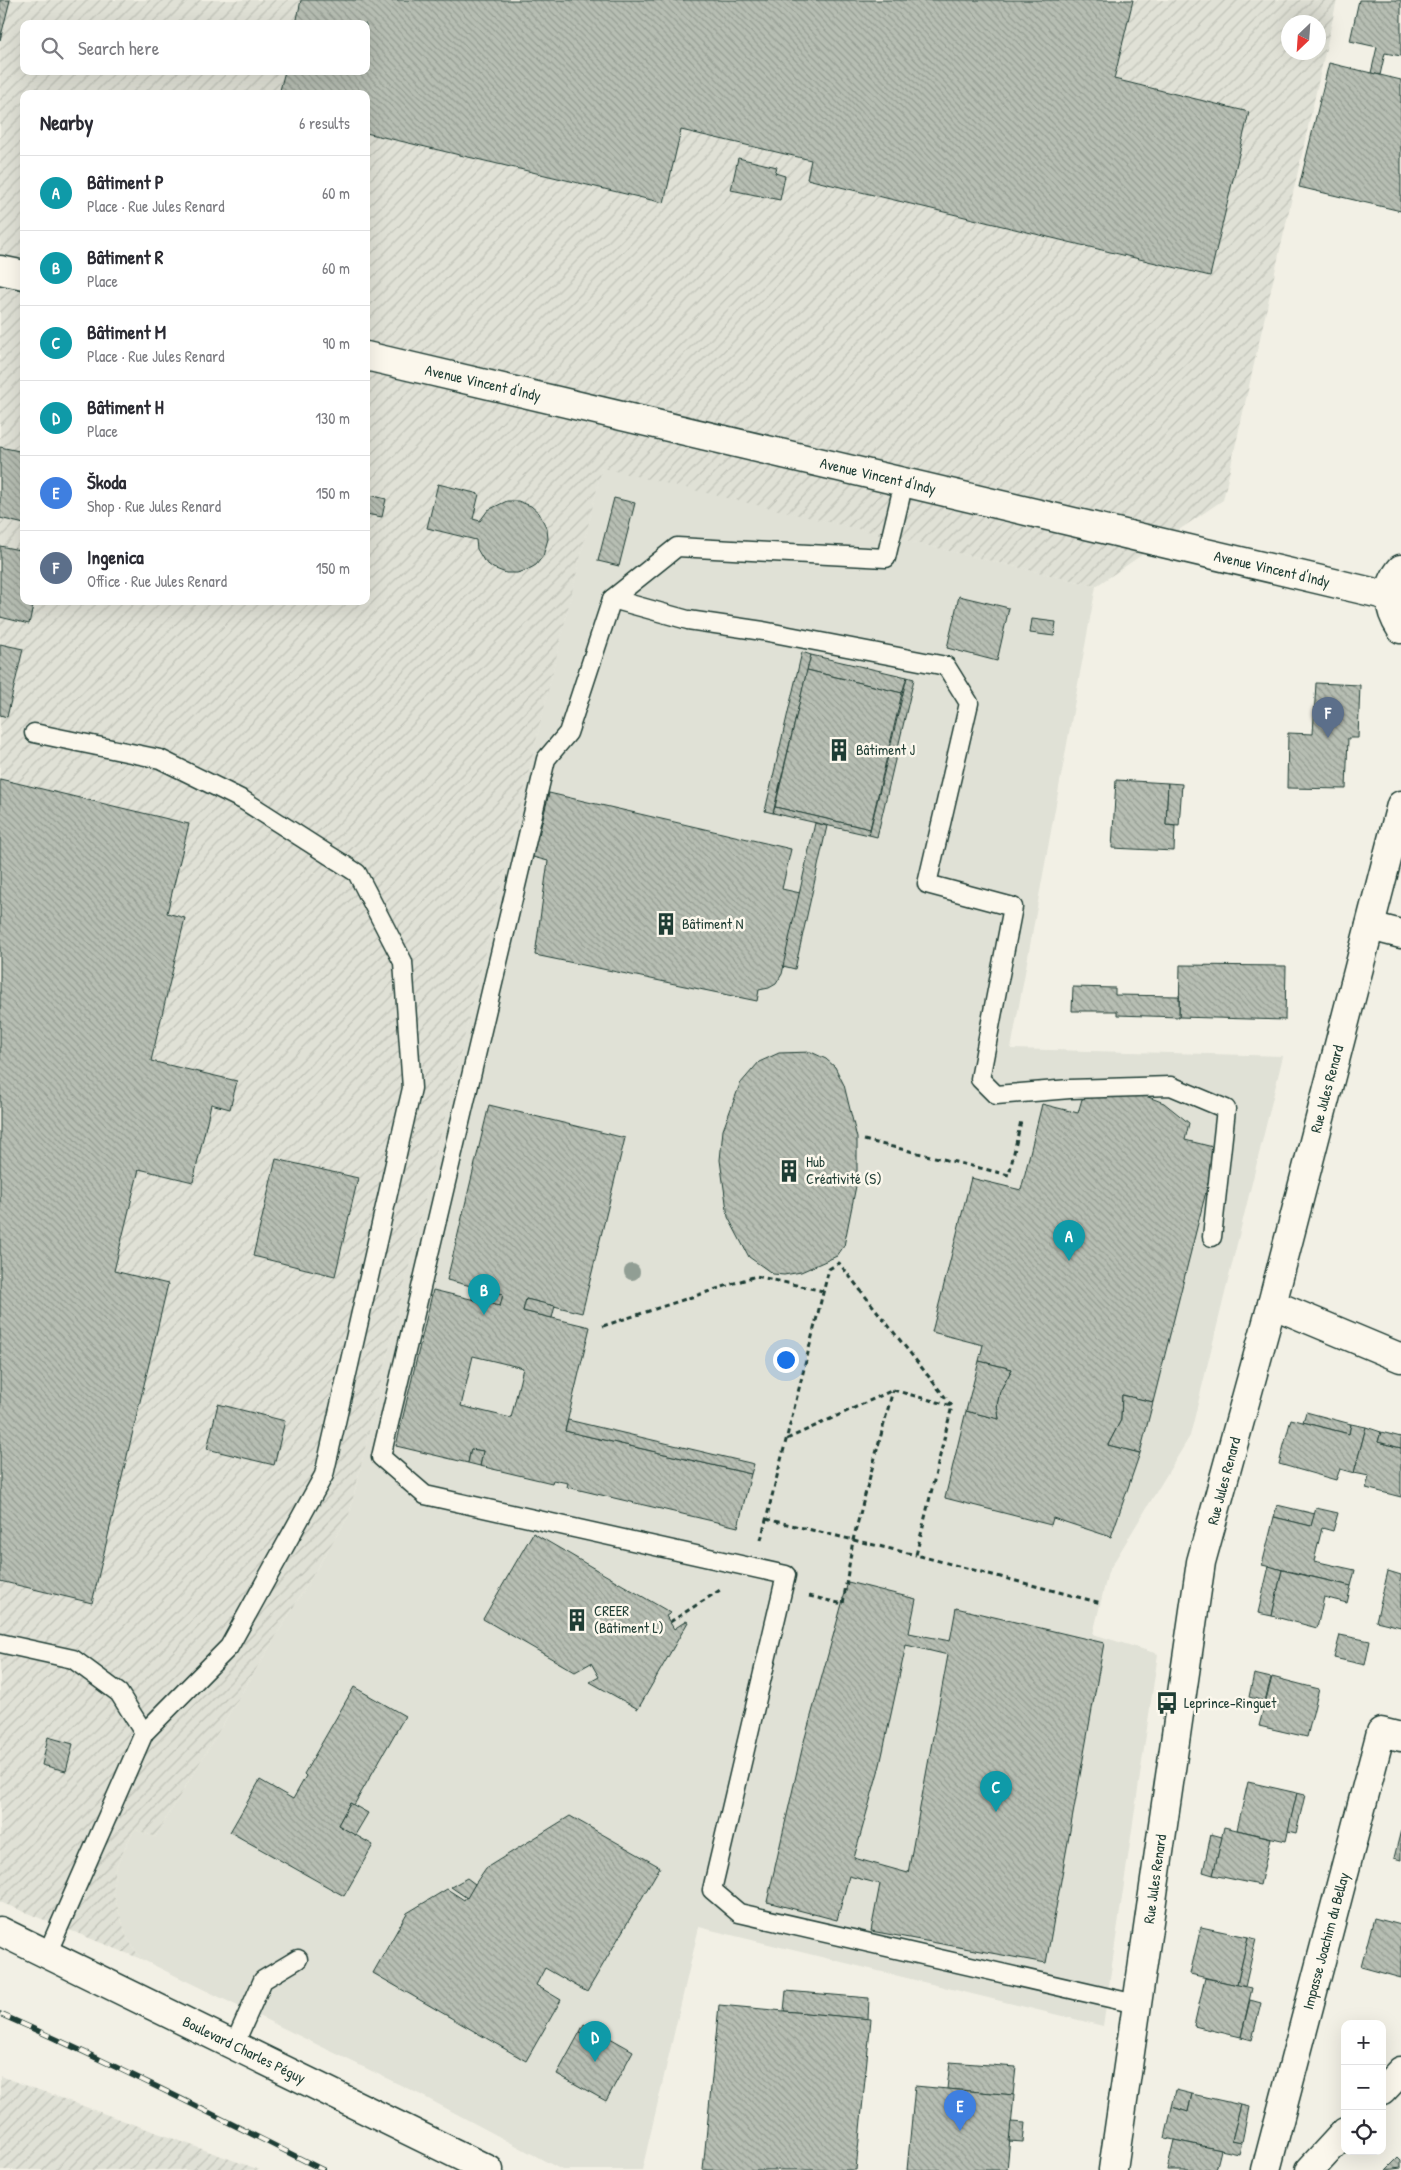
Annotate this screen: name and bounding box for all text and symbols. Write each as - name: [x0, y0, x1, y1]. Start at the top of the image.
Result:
- north arrow: [1281, 15, 1326, 60]
- search box: [20, 20, 370, 75]
- icon: search: [38, 34, 66, 62]
- text: Search here: [78, 35, 159, 61]
- text: Nearby: [40, 108, 93, 137]
- text: 6 results: [299, 112, 350, 134]
- text: Bâtiment P: [87, 169, 164, 195]
- text: A: [52, 182, 60, 204]
- text: 60 m: [322, 182, 350, 204]
- text: Place · Rue Jules Renard: [87, 195, 224, 217]
- text: Bâtiment R: [87, 244, 163, 270]
- text: B: [52, 257, 60, 279]
- text: 60 m: [322, 257, 350, 279]
- text: Place: [87, 270, 118, 292]
- text: Bâtiment M: [87, 319, 166, 345]
- text: C: [52, 332, 60, 354]
- text: 90 m: [322, 332, 350, 354]
- text: Place · Rue Jules Renard: [87, 345, 224, 367]
- street label: Avenue Vincent d'Indy: [423, 359, 543, 406]
- text: Bâtiment H: [87, 394, 164, 420]
- text: D: [52, 407, 60, 429]
- text: 130 m: [315, 407, 350, 429]
- text: Place: [87, 420, 118, 442]
- street label: Avenue Vincent d'Indy: [818, 452, 938, 499]
- text: Škoda: [87, 469, 126, 495]
- text: E: [52, 482, 60, 504]
- text: 150 m: [316, 482, 350, 504]
- text: Shop · Rue Jules Renard: [87, 495, 221, 517]
- text: Ingenica: [87, 544, 144, 570]
- street label: Avenue Vincent d'Indy: [1212, 545, 1332, 592]
- text: F: [53, 557, 59, 579]
- text: 150 m: [316, 557, 350, 579]
- text: Office · Rue Jules Renard: [87, 570, 227, 592]
- pin: F: [1312, 697, 1344, 738]
- building icon: Bâtiment J: [826, 737, 852, 763]
- place label: Bâtiment J: [856, 739, 916, 760]
- building icon: Bâtiment N: [653, 911, 679, 937]
- place label: Bâtiment N: [682, 913, 744, 934]
- street label: Rue Jules Renard: [1305, 1043, 1348, 1135]
- place label: Hub Créativité (S): [806, 1151, 882, 1189]
- building icon: Hub Créativité (S): [776, 1158, 802, 1184]
- pin: A: [1053, 1220, 1085, 1261]
- pin: B: [468, 1274, 500, 1315]
- your location: [773, 1347, 799, 1373]
- street label: Rue Jules Renard: [1202, 1435, 1245, 1527]
- place label: CREER (Bâtiment L): [594, 1600, 664, 1638]
- building icon: CREER (Bâtiment L): [564, 1607, 590, 1633]
- bus stop icon: Leprince-Ringuet: [1154, 1690, 1180, 1716]
- place label: Leprince-Ringuet: [1184, 1692, 1277, 1713]
- pin: C: [980, 1771, 1012, 1812]
- street label: Rue Jules Renard: [1138, 1833, 1171, 1925]
- street label: Impasse Joachim du Bellay: [1297, 1870, 1354, 2012]
- street label: Boulevard Charles Péguy: [179, 2011, 309, 2088]
- map controls: [1341, 2020, 1386, 2155]
- button: +: [1341, 2020, 1386, 2065]
- pin: D: [579, 2021, 611, 2062]
- button: −: [1341, 2065, 1386, 2110]
- pin: E: [944, 2090, 976, 2131]
- button: locate: [1341, 2110, 1386, 2155]

